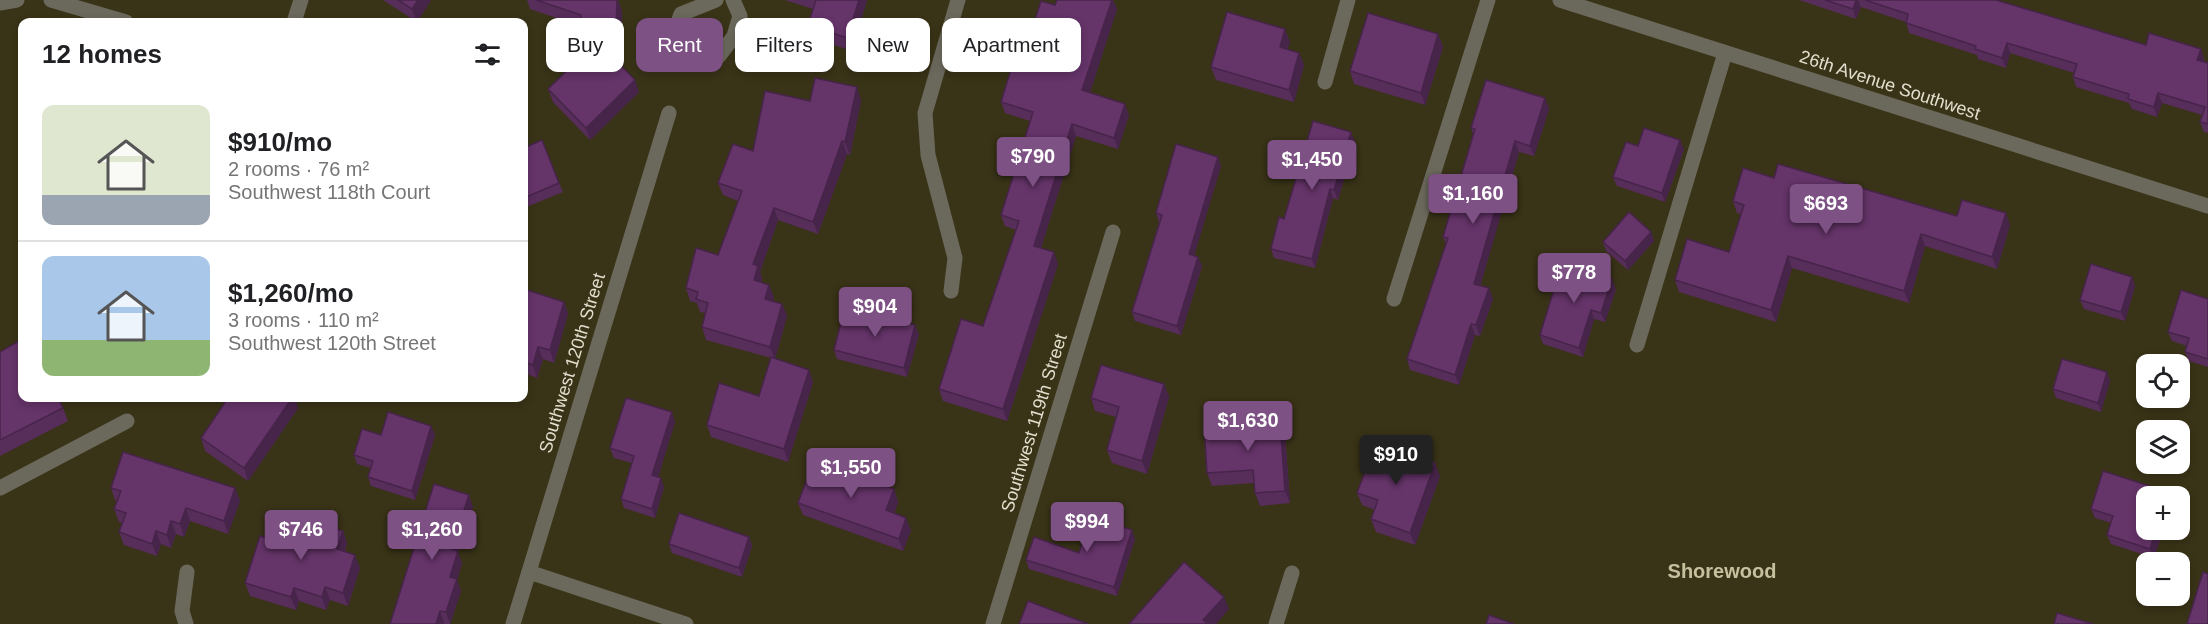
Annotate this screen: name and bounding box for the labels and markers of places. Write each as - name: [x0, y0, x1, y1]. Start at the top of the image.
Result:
- pin: $790: [997, 137, 1069, 188]
- pin: $1,450: [1263, 140, 1361, 191]
- pin: $1,160: [1424, 174, 1522, 225]
- pin: $693: [1790, 184, 1862, 235]
- pin: $778: [1538, 253, 1610, 304]
- pin: $904: [839, 287, 911, 338]
- pin: $1,630: [1199, 401, 1297, 452]
- pin: $910: [1360, 435, 1432, 486]
- pin: $1,550: [802, 448, 900, 499]
- pin: $994: [1051, 502, 1123, 553]
- pin: $746: [265, 510, 337, 561]
- pin: $1,260: [383, 510, 481, 561]

